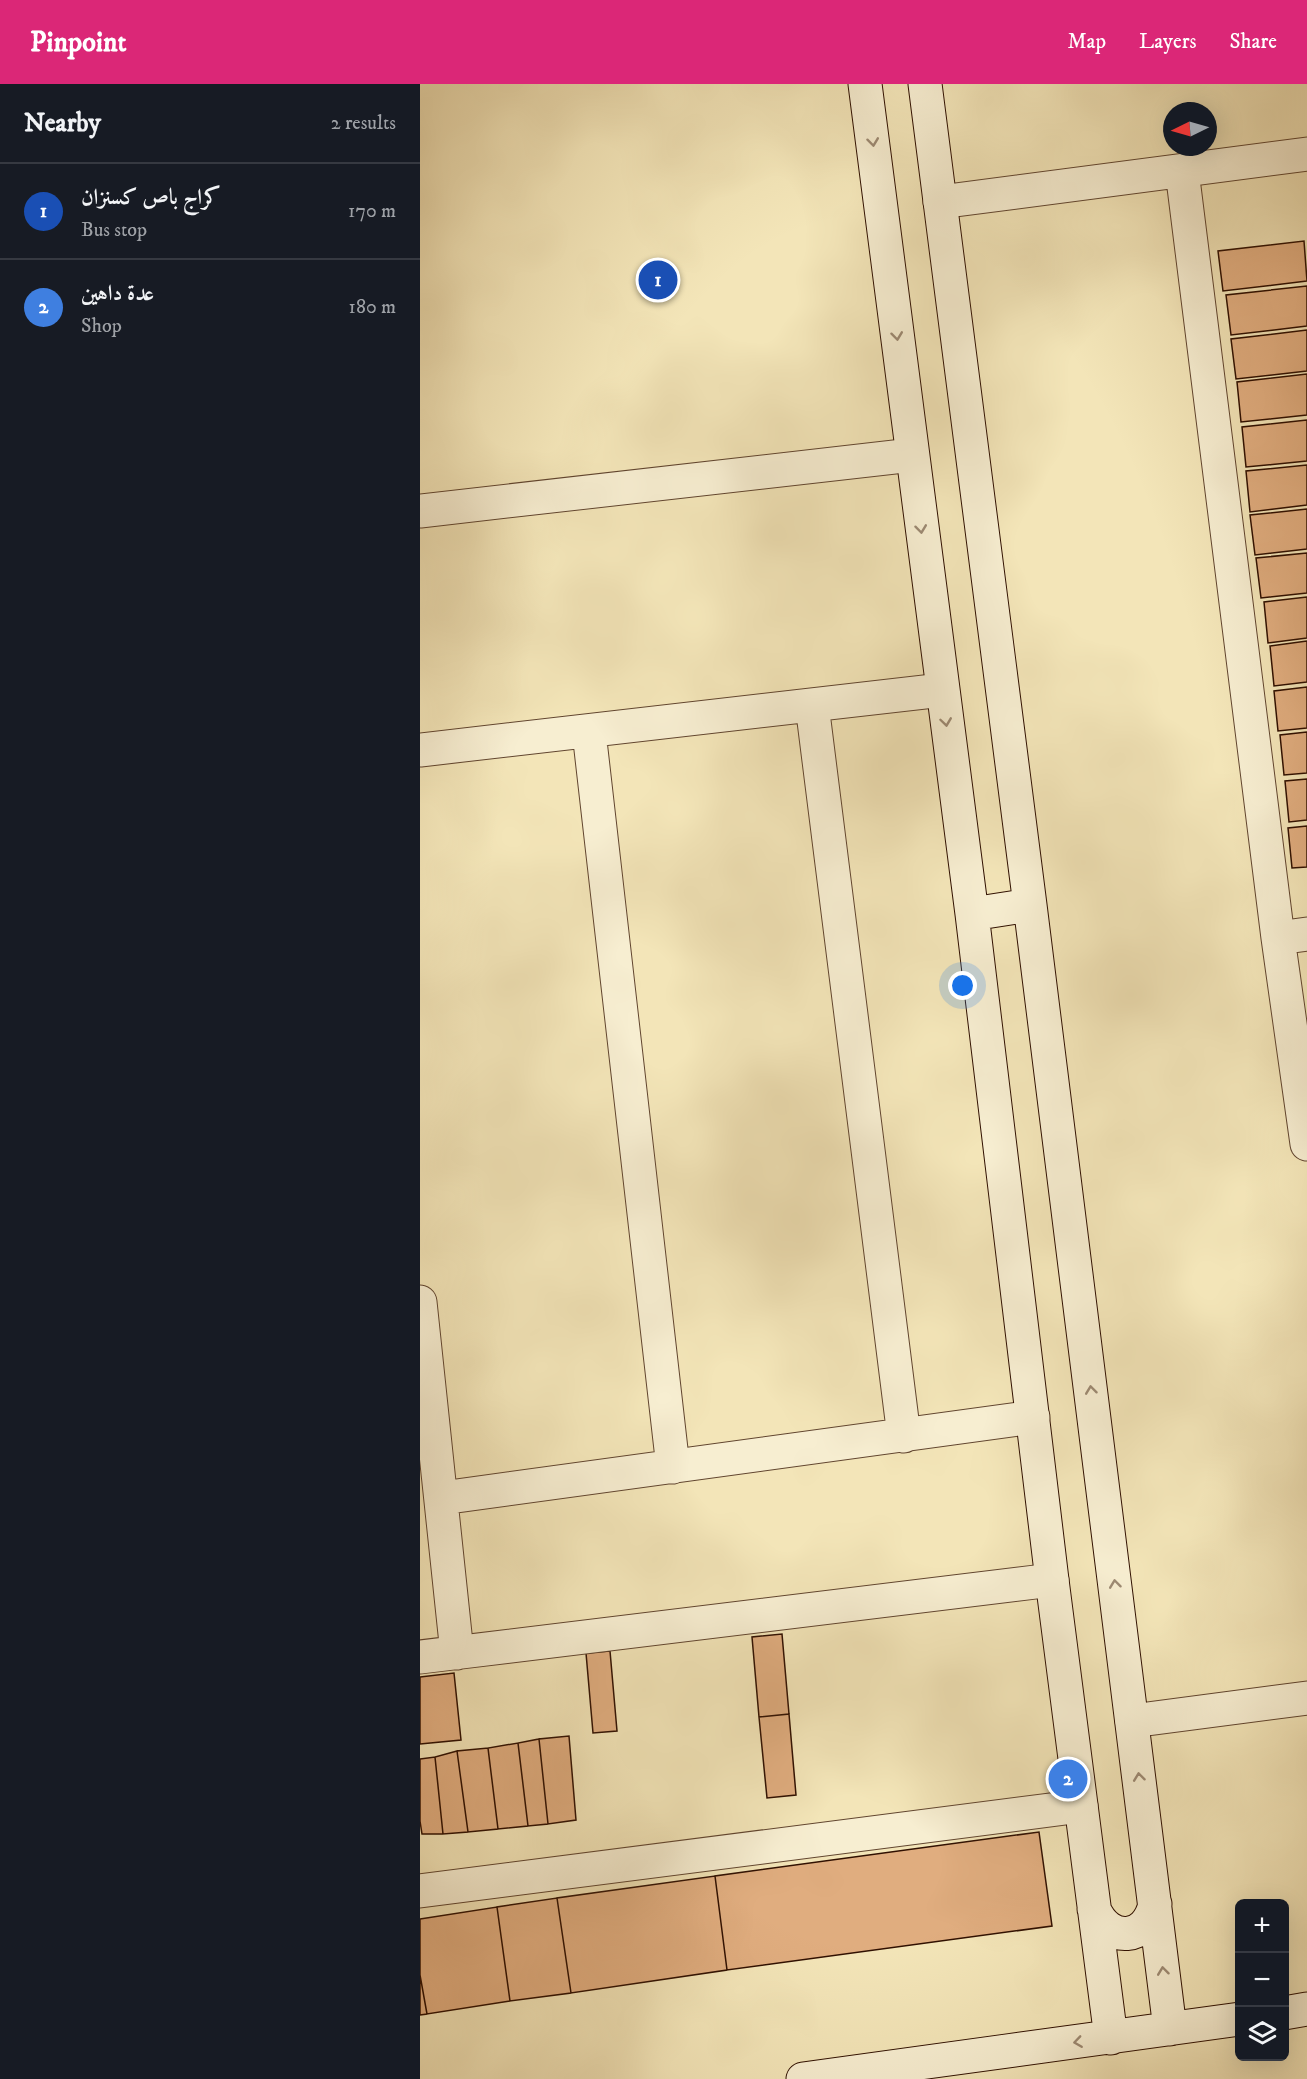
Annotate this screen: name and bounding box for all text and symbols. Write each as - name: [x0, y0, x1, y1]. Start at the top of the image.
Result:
- text: Pinpoint: [30, 25, 126, 60]
- text: Map: [1067, 29, 1106, 55]
- text: Layers: [1139, 29, 1197, 55]
- text: Share: [1230, 29, 1277, 55]
- north arrow: [1163, 102, 1217, 156]
- text: Nearby: [24, 107, 101, 140]
- text: 2 results: [331, 111, 396, 136]
- one-way arrow: [866, 137, 878, 147]
- text: كراج باص كسنزان: [81, 184, 221, 211]
- text: 1: [40, 199, 47, 224]
- text: 170 m: [348, 199, 396, 224]
- text: Bus stop: [81, 218, 147, 243]
- pin: 1: [638, 258, 678, 302]
- text: عدة داهين: [81, 280, 154, 307]
- text: 2: [39, 295, 48, 320]
- text: 180 m: [349, 295, 396, 320]
- text: Shop: [81, 314, 122, 339]
- one-way arrow: [890, 331, 902, 340]
- one-way arrow: [914, 524, 927, 534]
- one-way arrow: [939, 718, 952, 727]
- your location: [948, 971, 977, 1000]
- one-way arrow: [1085, 1385, 1097, 1395]
- one-way arrow: [1109, 1579, 1121, 1588]
- pin: 2: [1048, 1756, 1088, 1802]
- one-way arrow: [1133, 1772, 1145, 1782]
- map controls: [1235, 1899, 1289, 2061]
- button: +: [1235, 1899, 1289, 1953]
- button: −: [1235, 1953, 1289, 2007]
- one-way arrow: [1157, 1966, 1170, 1975]
- button: layers: [1235, 2007, 1289, 2061]
- one-way arrow: [1073, 2036, 1082, 2048]

